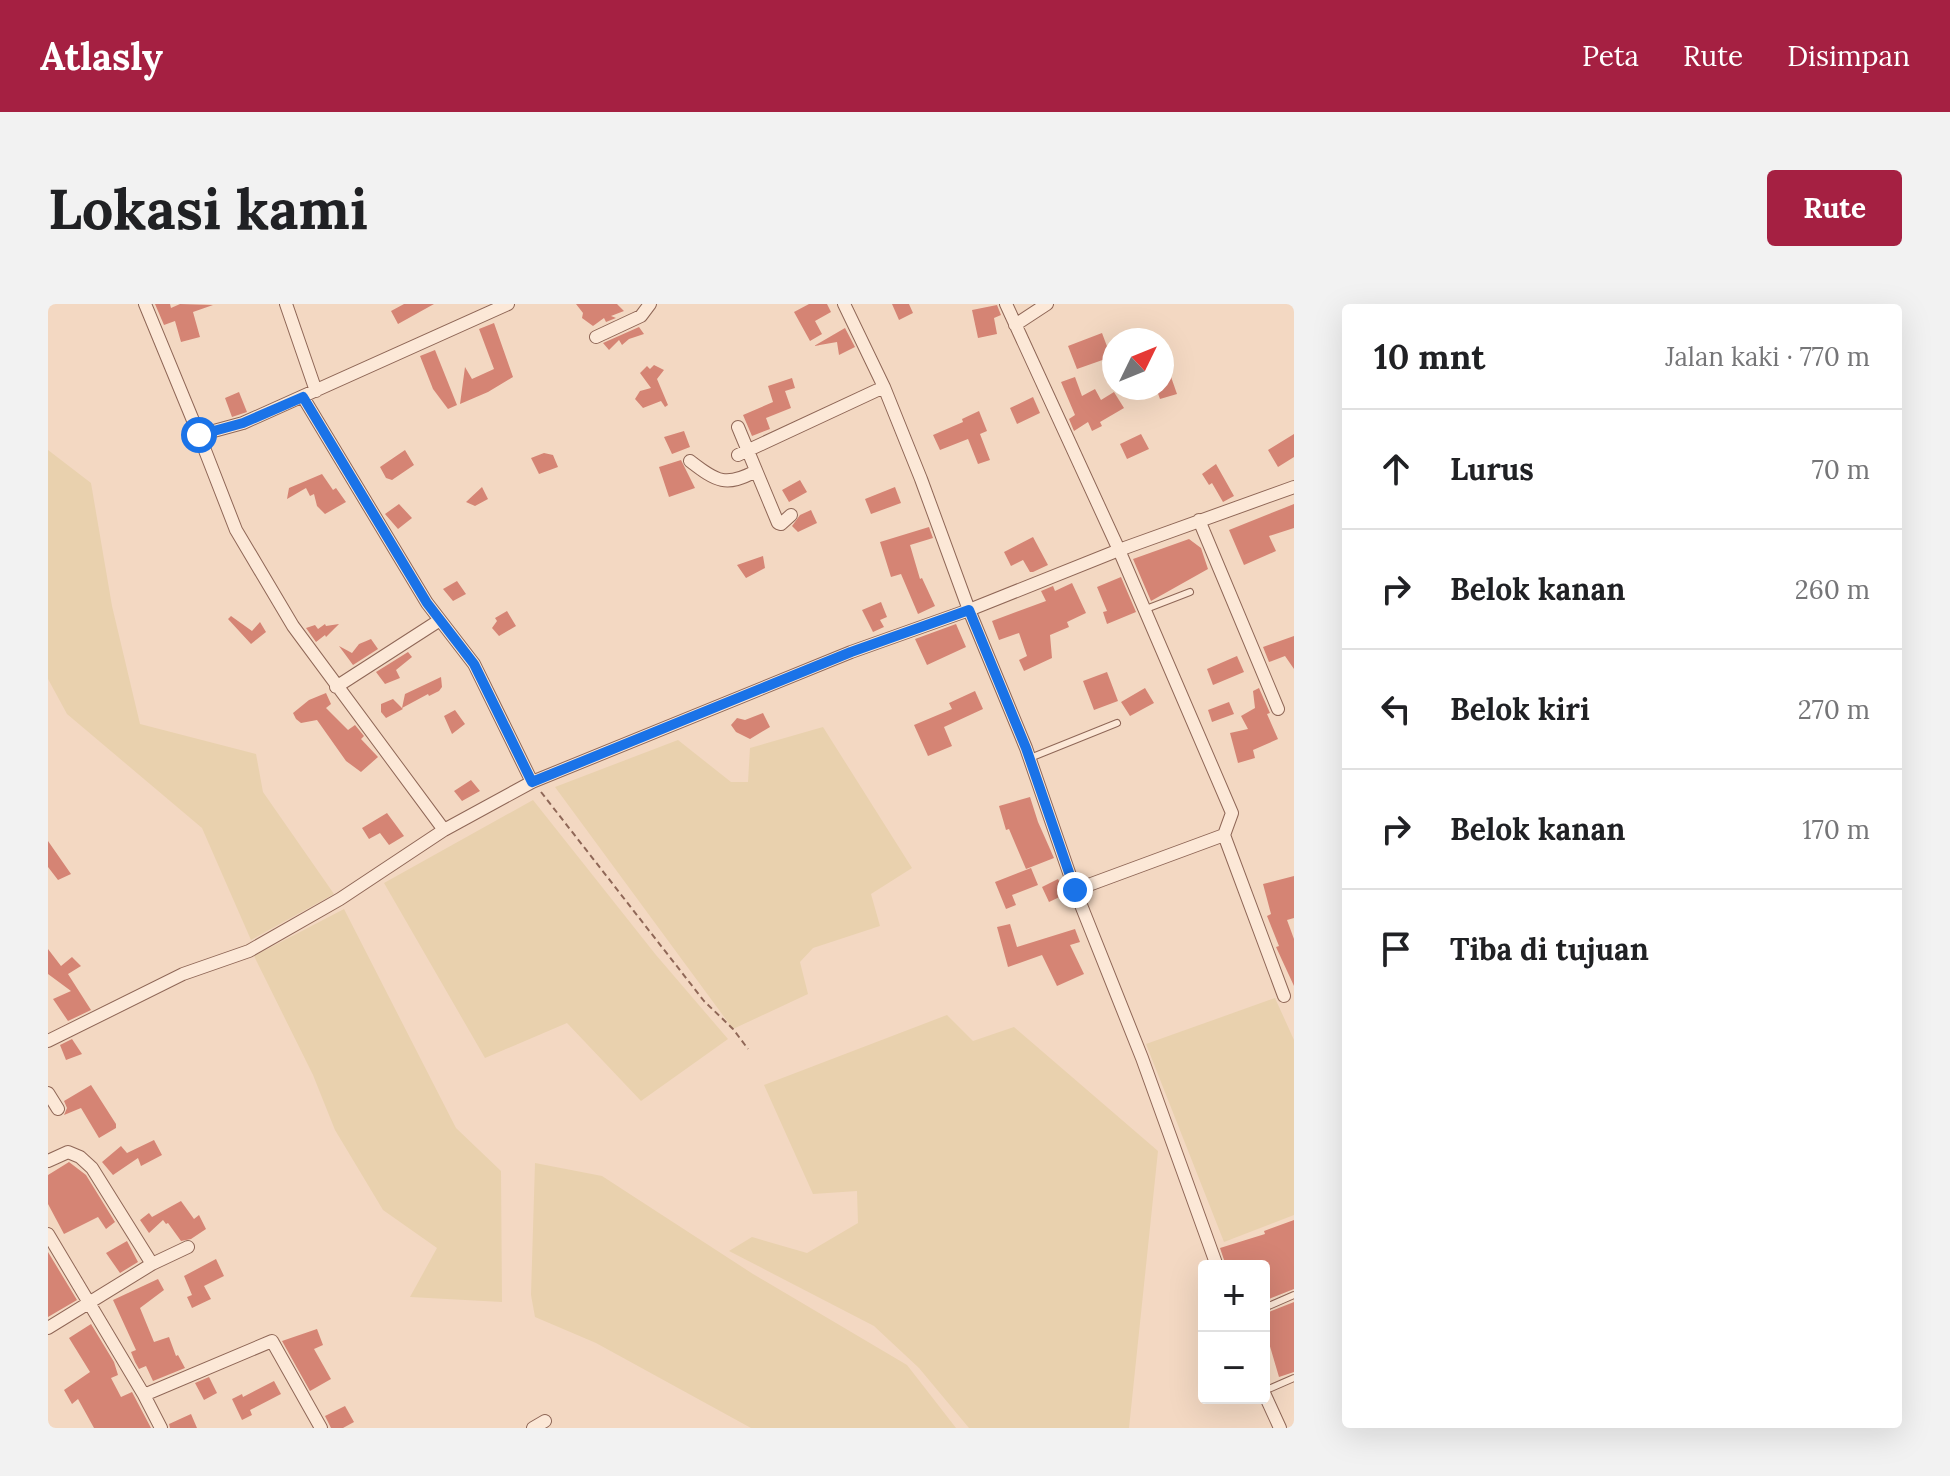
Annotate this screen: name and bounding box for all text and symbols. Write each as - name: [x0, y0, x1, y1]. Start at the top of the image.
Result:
- text: Atlasly: [40, 32, 163, 80]
- text: Peta: [1582, 38, 1639, 74]
- text: Rute: [1683, 38, 1743, 74]
- text: Disimpan: [1787, 38, 1910, 74]
- button: Rute: [1767, 170, 1902, 246]
- text: Lokasi kami: [48, 173, 368, 244]
- north arrow: [1102, 328, 1174, 400]
- text: 10 mnt: [1374, 335, 1485, 378]
- text: Jalan kaki · 770 m: [1665, 340, 1870, 373]
- route start: [181, 417, 217, 453]
- icon: ahead: [1374, 447, 1418, 491]
- text: Lurus: [1450, 450, 1534, 488]
- text: 70 m: [1812, 453, 1870, 486]
- icon: right: [1374, 567, 1418, 611]
- text: Belok kanan: [1450, 570, 1625, 608]
- text: 260 m: [1795, 573, 1870, 606]
- icon: left: [1374, 687, 1418, 731]
- text: Belok kiri: [1450, 690, 1590, 728]
- text: 270 m: [1798, 693, 1870, 726]
- icon: right: [1374, 807, 1418, 851]
- text: Belok kanan: [1450, 810, 1625, 848]
- text: 170 m: [1802, 813, 1870, 846]
- route end: [1057, 872, 1093, 908]
- icon: arrive: [1374, 927, 1418, 971]
- text: Tiba di tujuan: [1450, 930, 1649, 968]
- map controls: [1198, 1260, 1270, 1404]
- button: +: [1198, 1260, 1270, 1332]
- button: −: [1198, 1332, 1270, 1404]

